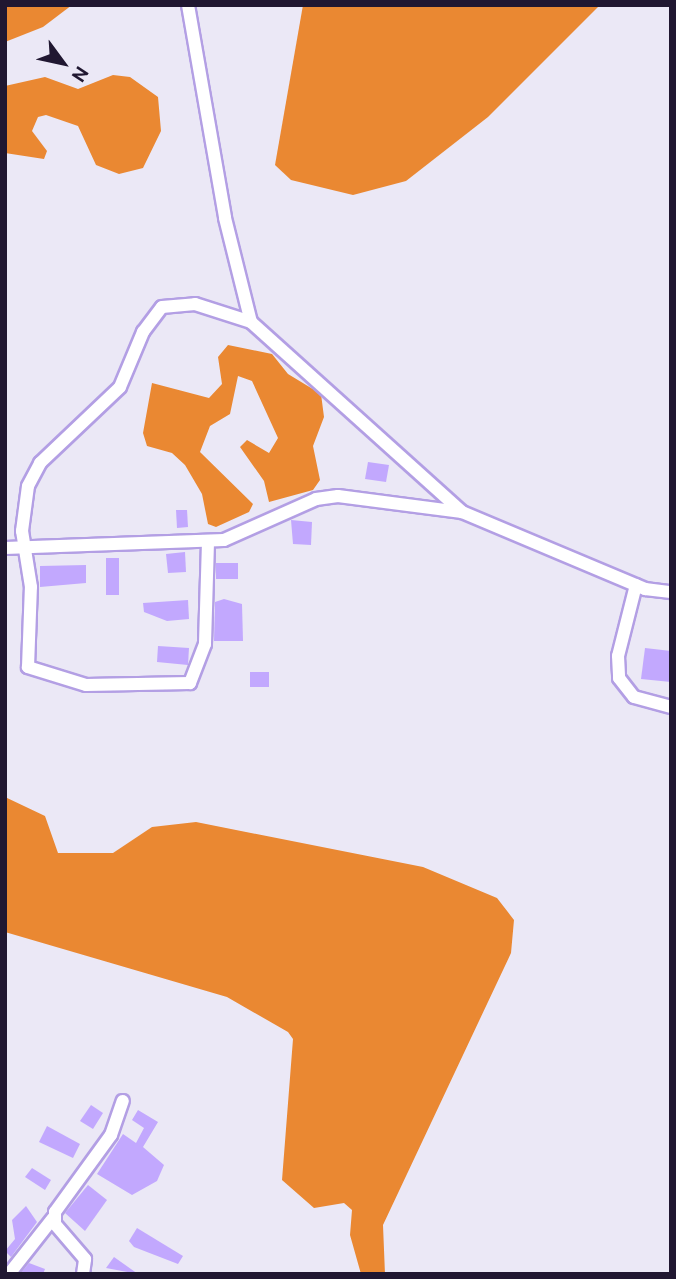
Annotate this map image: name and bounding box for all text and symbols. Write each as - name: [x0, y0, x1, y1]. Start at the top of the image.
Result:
- north arrow: [28, 28, 98, 98]
- text: N: [68, 62, 94, 86]

